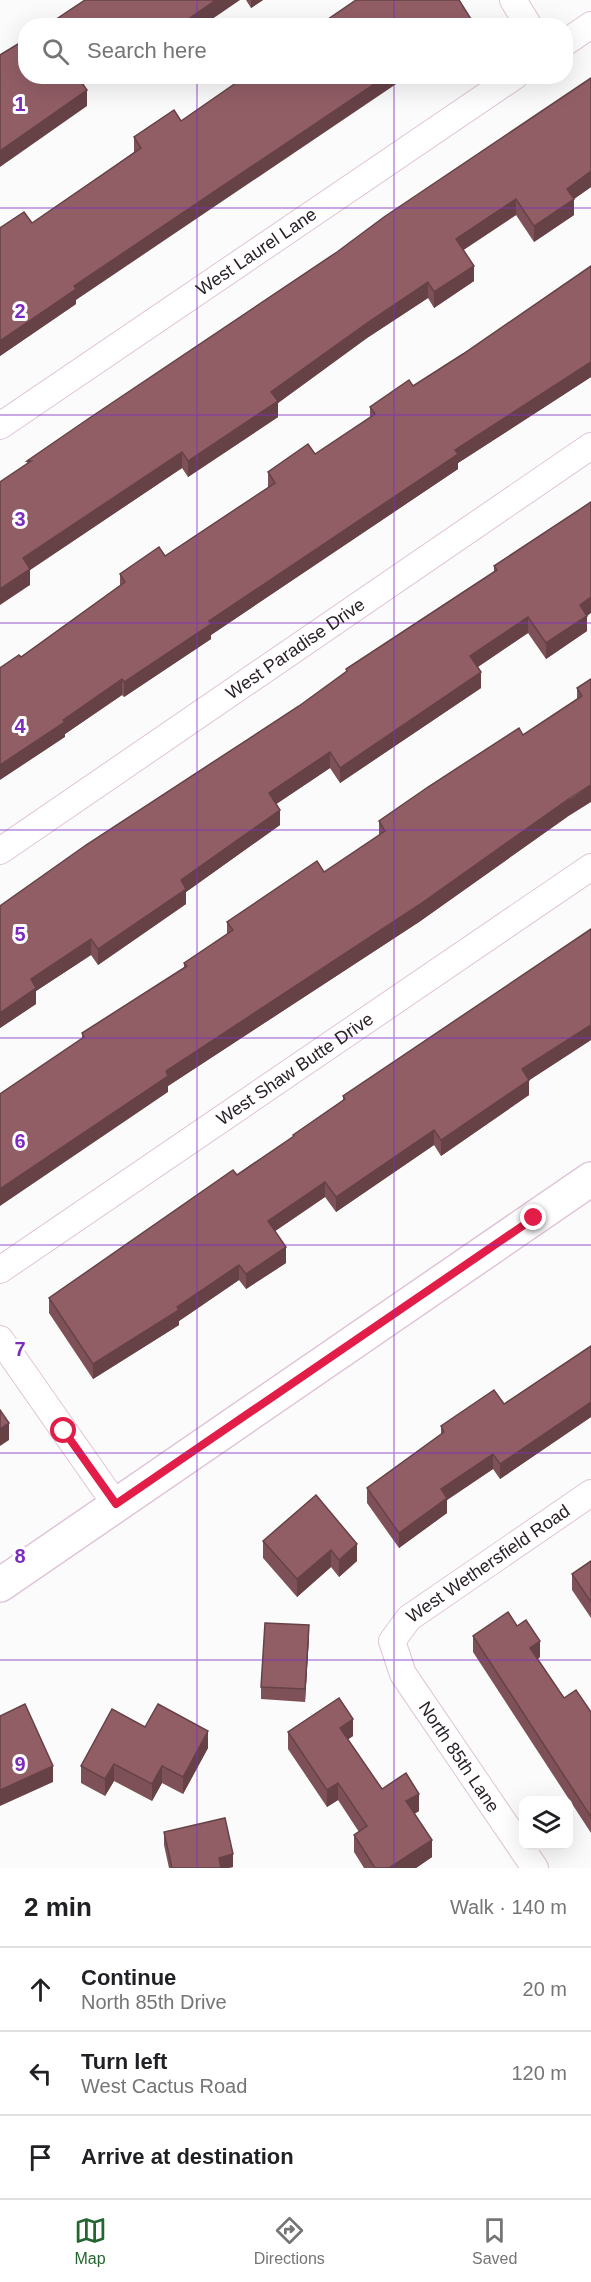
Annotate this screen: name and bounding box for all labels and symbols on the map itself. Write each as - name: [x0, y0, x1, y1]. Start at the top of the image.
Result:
- text: 1: [14, 93, 26, 115]
- street label: West Laurel Lane: [193, 204, 320, 300]
- text: 2: [14, 300, 26, 322]
- text: 3: [14, 508, 26, 530]
- street label: West Paradise Drive: [222, 594, 369, 703]
- text: 4: [14, 715, 26, 737]
- text: 5: [14, 923, 26, 945]
- street label: West Shaw Butte Drive: [213, 1009, 377, 1129]
- text: 6: [14, 1130, 26, 1152]
- route end: [520, 1204, 546, 1230]
- text: 7: [14, 1338, 26, 1360]
- route start: [50, 1417, 76, 1443]
- street label: West Wethersfield Road: [403, 1501, 574, 1627]
- text: 8: [14, 1545, 26, 1567]
- street label: North 85th Lane: [415, 1698, 503, 1816]
- text: 9: [14, 1753, 26, 1775]

